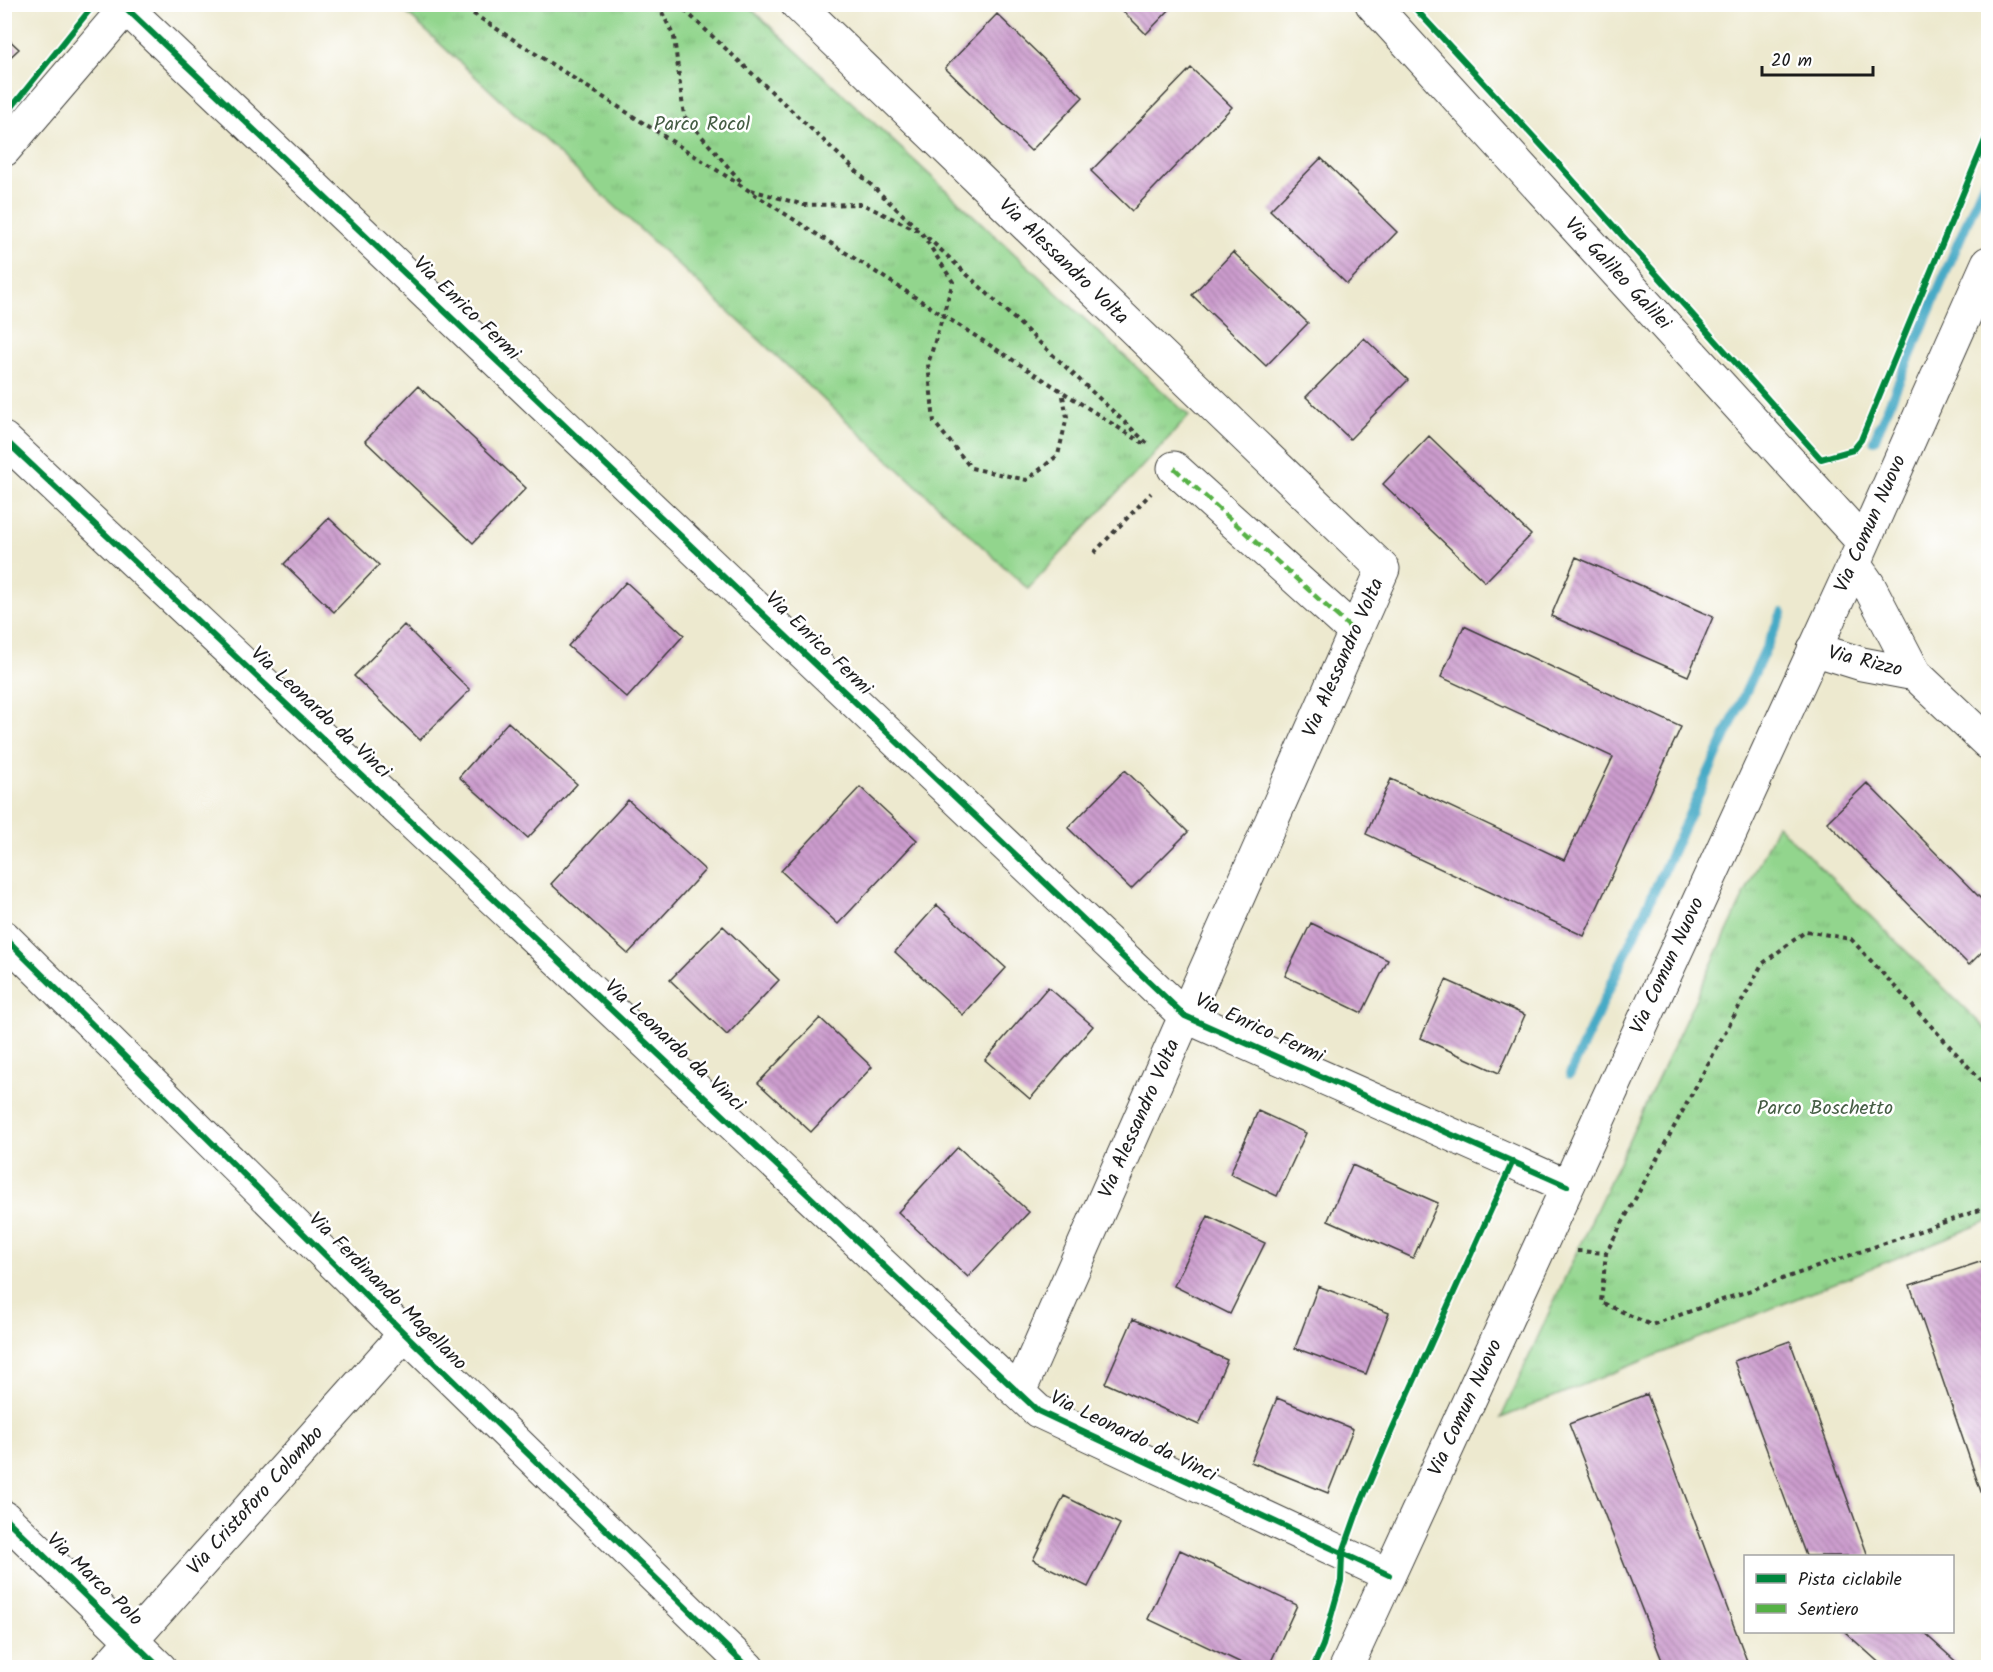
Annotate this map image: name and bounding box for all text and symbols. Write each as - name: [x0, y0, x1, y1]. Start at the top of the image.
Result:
- scale bar: [1762, 39, 1873, 77]
- text: 20 m: [1771, 47, 1812, 76]
- park label: Parco Rocol: [654, 109, 750, 141]
- street label: Via Alessandro Volta: [990, 191, 1136, 333]
- street label: Via Galileo Galilei: [1556, 210, 1679, 339]
- street label: Via Enrico Fermi: [405, 249, 528, 370]
- street label: Via Comun Nuovo: [1826, 450, 1916, 598]
- street label: Via Alessandro Volta: [1295, 573, 1393, 743]
- street label: Via Enrico Fermi: [757, 584, 880, 705]
- street label: Via Rizzo: [1824, 637, 1906, 687]
- street label: Via Leonardo da Vinci: [242, 639, 399, 788]
- street label: Via Comun Nuovo: [1622, 892, 1714, 1040]
- street label: Via Leonardo da Vinci: [596, 972, 753, 1121]
- street label: Via Enrico Fermi: [1189, 985, 1330, 1073]
- street label: Via Alessandro Volta: [1091, 1034, 1189, 1204]
- park label: Parco Boschetto: [1757, 1093, 1893, 1125]
- street label: Via Ferdinando Magellano: [300, 1205, 474, 1379]
- street label: Via Comun Nuovo: [1420, 1334, 1512, 1482]
- street label: Via Leonardo da Vinci: [1044, 1383, 1223, 1492]
- street label: Via Cristoforo Colombo: [180, 1419, 332, 1583]
- street label: Via Marco Polo: [38, 1525, 150, 1635]
- legend: [1744, 1555, 1954, 1633]
- text: Pista ciclabile: [1798, 1566, 1902, 1595]
- text: Sentiero: [1798, 1596, 1859, 1625]

